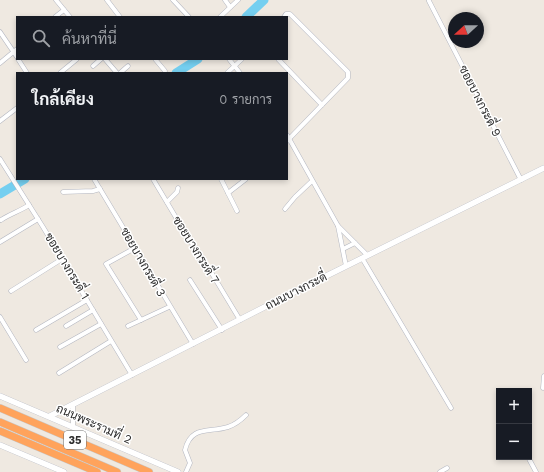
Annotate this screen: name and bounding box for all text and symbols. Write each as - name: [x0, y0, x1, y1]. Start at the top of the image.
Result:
- north arrow: [448, 12, 484, 48]
- search box: [16, 16, 288, 60]
- icon: search: [30, 27, 52, 49]
- text: ค้นหาที่นี่: [62, 30, 117, 48]
- street label: ซอยบางกระดี่ 9: [456, 61, 508, 139]
- text: ใกล้เคียง: [32, 89, 94, 109]
- text: 0 รายการ: [219, 92, 272, 107]
- street label: ซอยบางกระดี่ 7: [170, 212, 226, 287]
- street label: ซอยบางกระดี่ 3: [118, 223, 172, 299]
- street label: ซอยบางกระดี่ 1: [42, 228, 96, 302]
- street label: ถนนบางกระดี่: [261, 266, 329, 313]
- map controls: [496, 388, 532, 460]
- button: +: [496, 388, 532, 424]
- street label: ถนนพระรามที่ 2: [54, 397, 136, 447]
- button: −: [496, 424, 532, 460]
- road number: 35: [64, 431, 86, 449]

